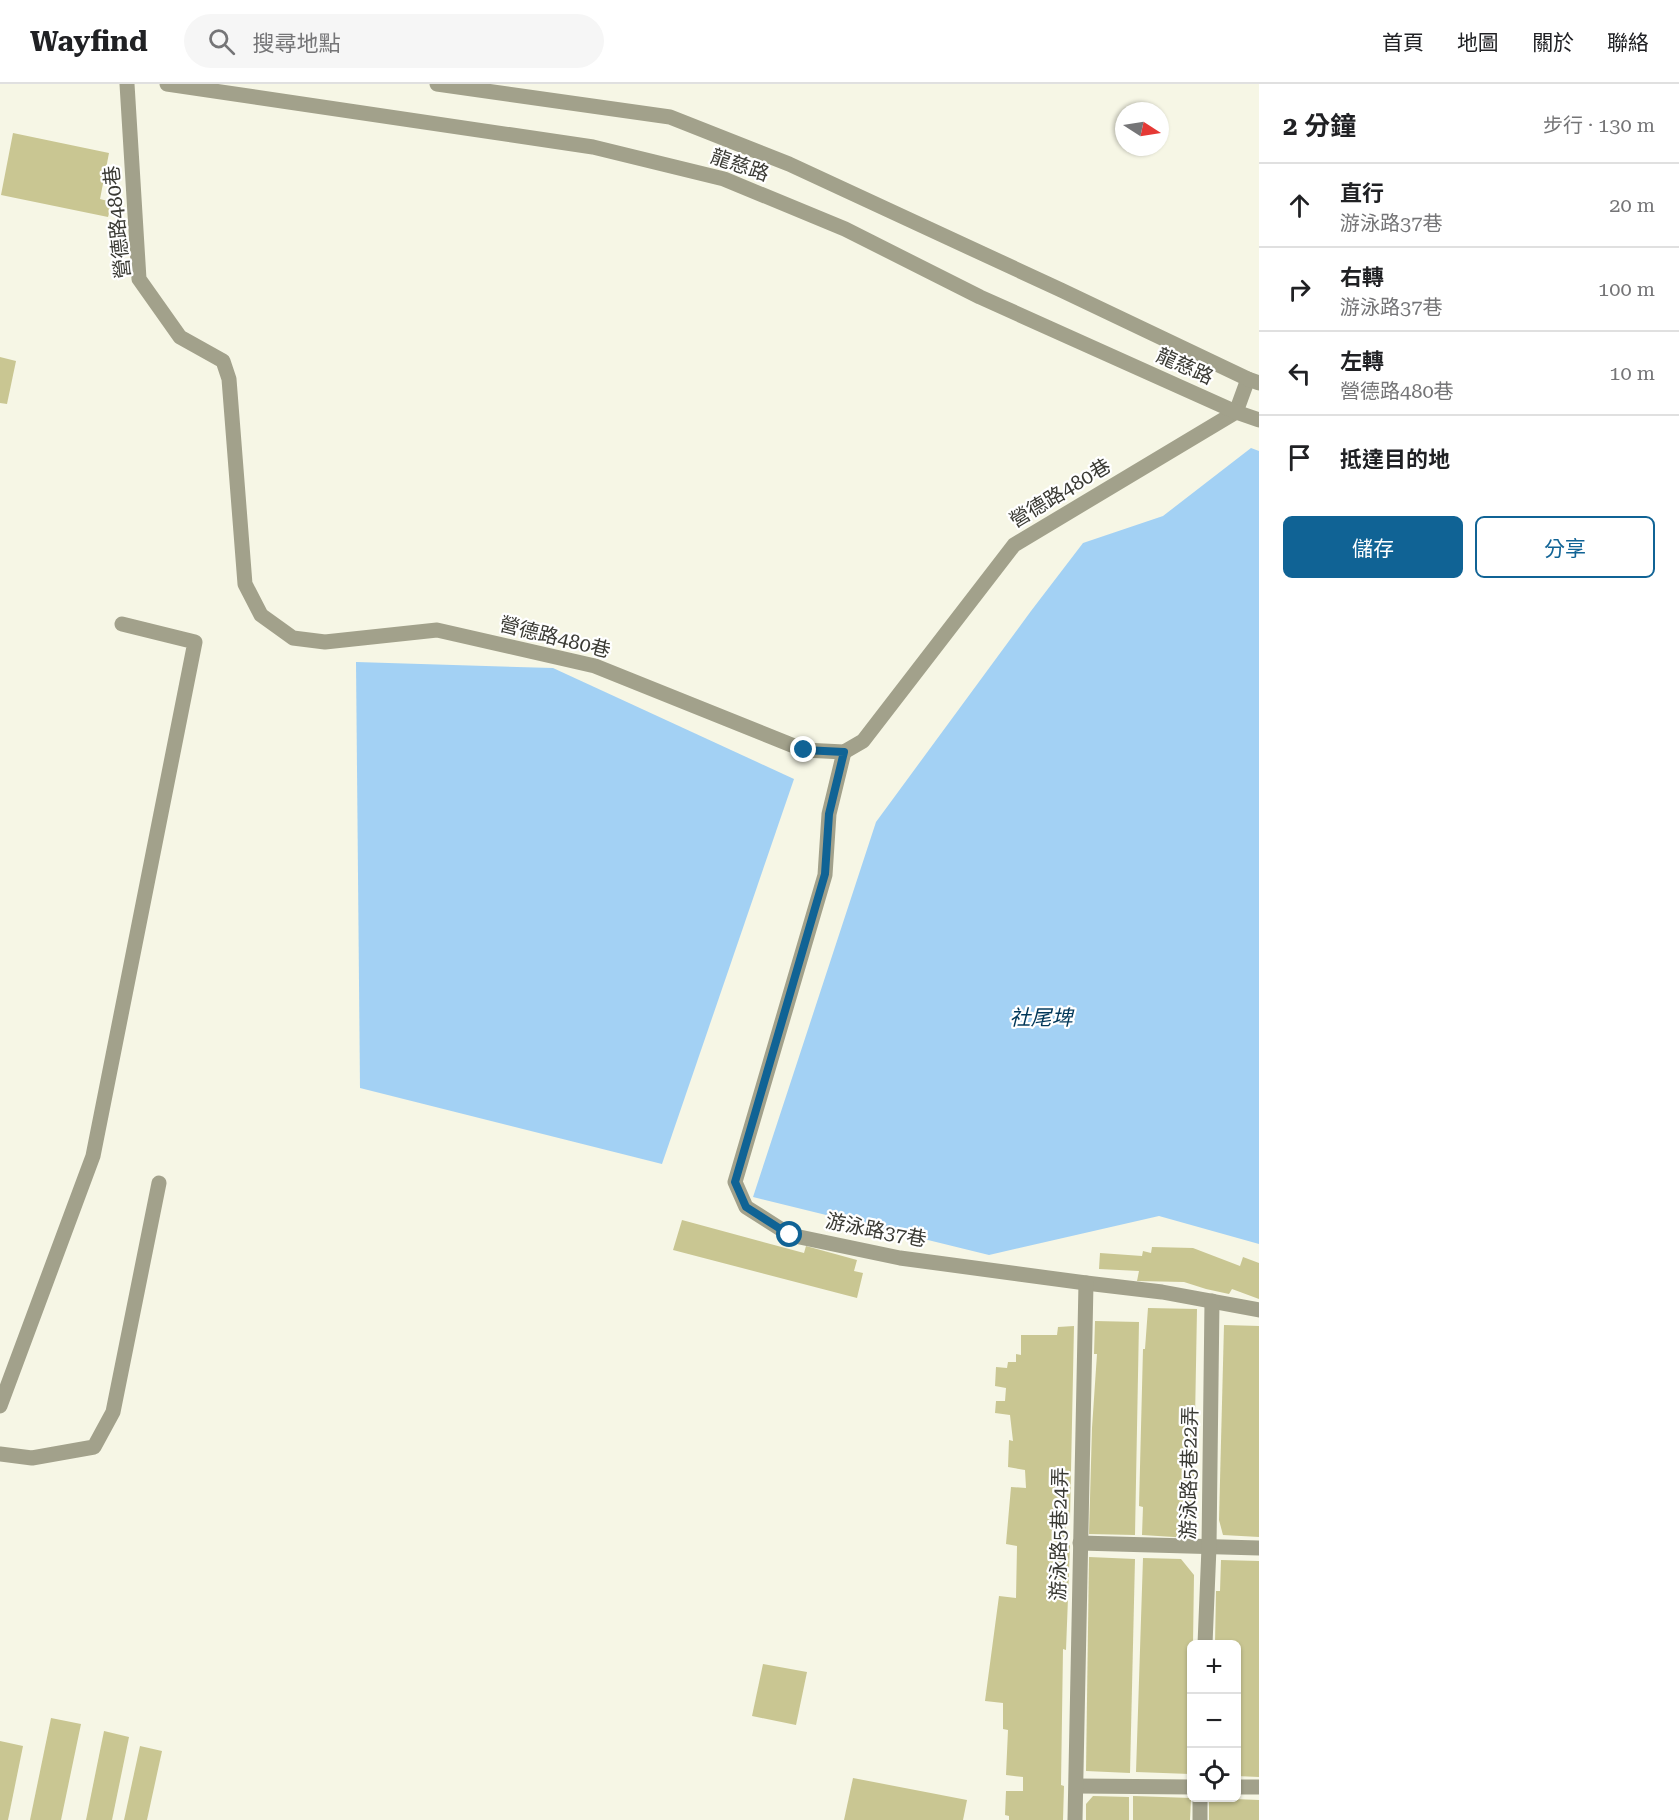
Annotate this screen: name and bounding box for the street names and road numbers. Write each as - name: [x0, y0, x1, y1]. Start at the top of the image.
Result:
- street label: 龍慈路: [708, 144, 772, 186]
- street label: 營德路480巷: [99, 164, 135, 280]
- street label: 龍慈路: [1153, 343, 1217, 389]
- street label: 營德路480巷: [1005, 453, 1115, 533]
- street label: 營德路480巷: [497, 612, 613, 662]
- street label: 游泳路37巷: [823, 1208, 929, 1252]
- street label: 游泳路5巷22弄: [1176, 1406, 1202, 1540]
- street label: 游泳路5巷24弄: [1046, 1467, 1072, 1601]

